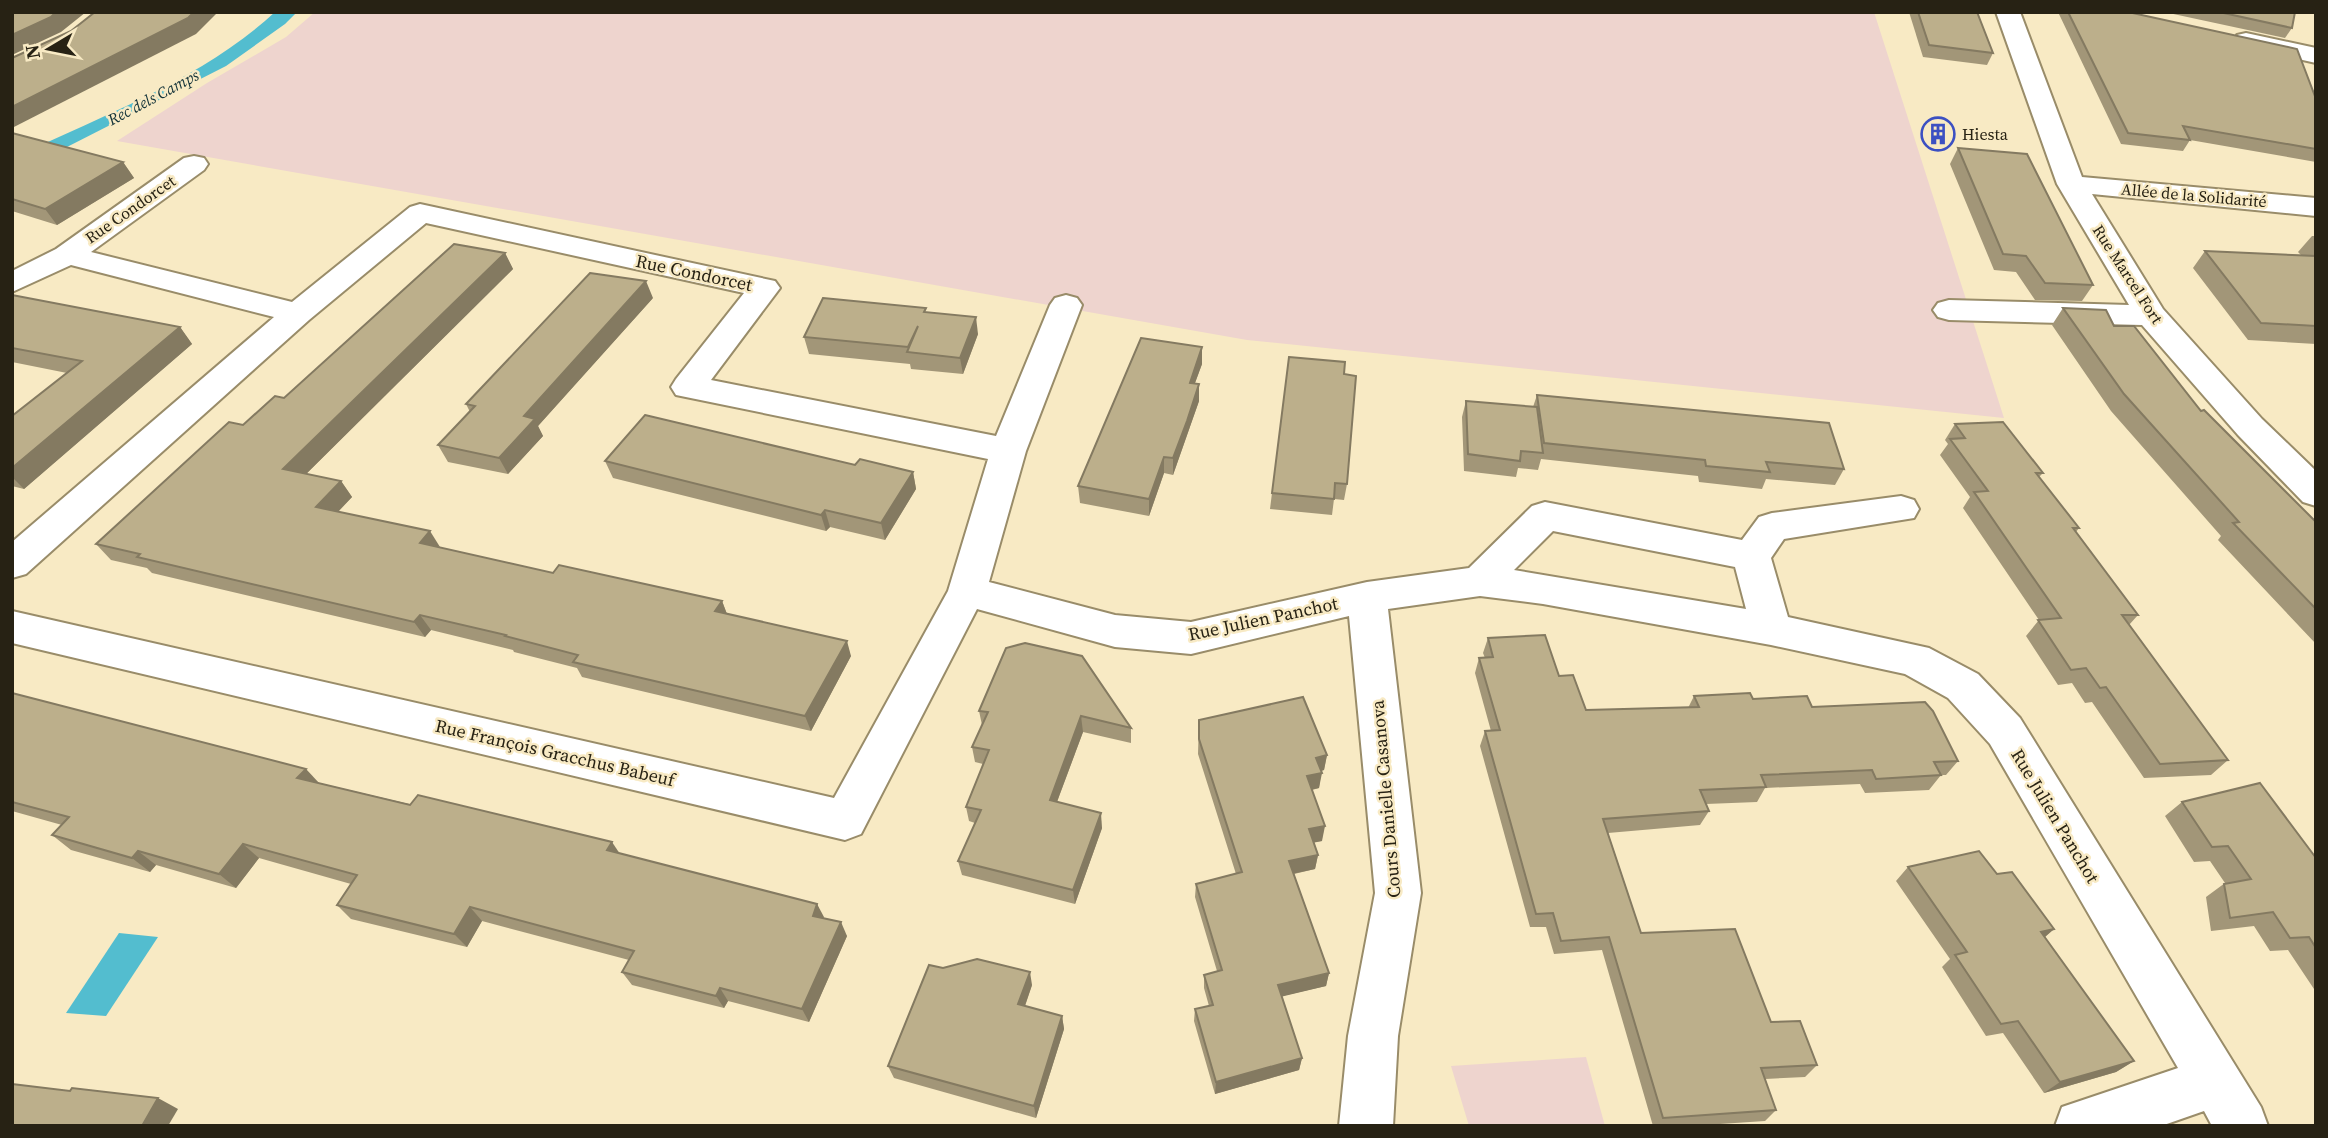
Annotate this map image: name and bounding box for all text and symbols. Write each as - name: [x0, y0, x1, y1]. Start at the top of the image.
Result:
- north arrow: [14, 14, 84, 84]
- text: N: [18, 43, 46, 61]
- water label: Rec dels Camps: [103, 64, 203, 131]
- building icon: Hiesta: [1919, 115, 1957, 153]
- place label: Hiesta: [1962, 123, 2009, 145]
- street label: Rue Condorcet: [80, 169, 180, 248]
- street label: Allée de la Solidarité: [2120, 178, 2268, 212]
- street label: Rue Marcel Fort: [2088, 220, 2169, 328]
- street label: Rue Condorcet: [633, 248, 755, 297]
- street label: Rue Julien Panchot: [1186, 590, 1340, 647]
- street label: Cours Danielle Casanova: [1364, 698, 1407, 899]
- street label: Rue François Gracchus Babeuf: [433, 713, 679, 793]
- street label: Rue Julien Panchot: [2005, 744, 2105, 888]

